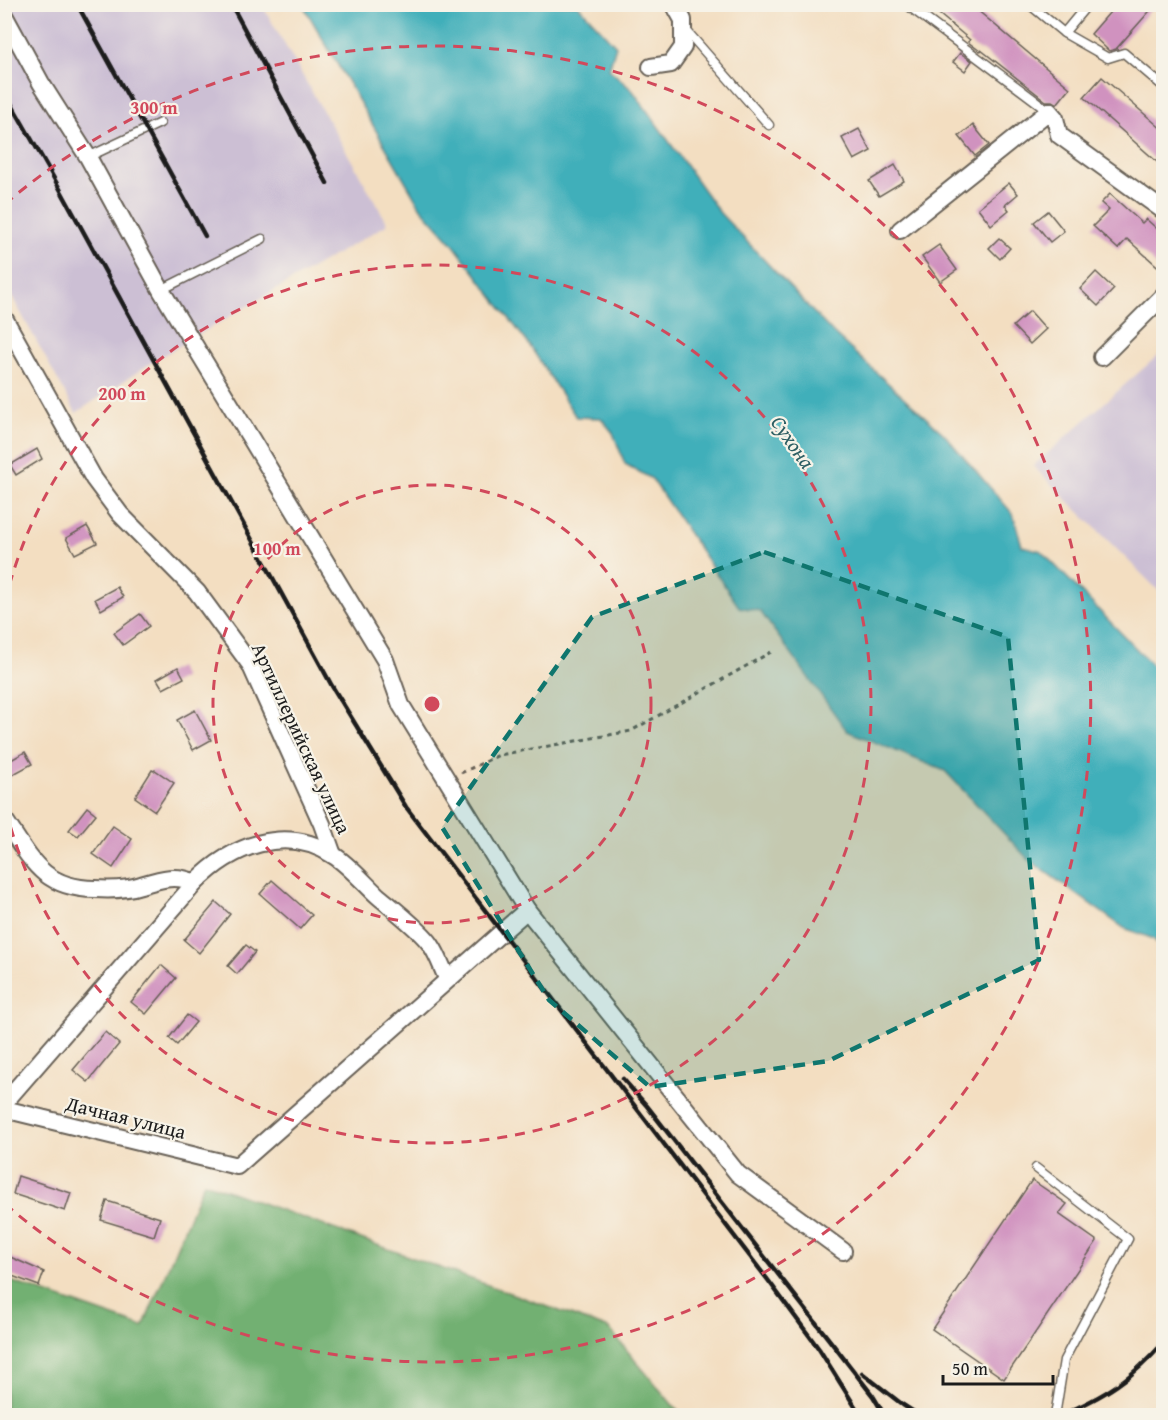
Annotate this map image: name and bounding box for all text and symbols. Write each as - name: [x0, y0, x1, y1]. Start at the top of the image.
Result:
- text: 300 m: [130, 94, 178, 121]
- text: 200 m: [98, 380, 146, 407]
- water label: Сухона: [763, 409, 823, 475]
- text: 100 m: [253, 535, 301, 562]
- street label: Артиллерийская улица: [245, 638, 359, 839]
- centre of rings: [422, 694, 442, 714]
- street label: Дачная улица: [62, 1088, 189, 1146]
- scale bar: [943, 1348, 1052, 1386]
- text: 50 m: [952, 1355, 988, 1382]

